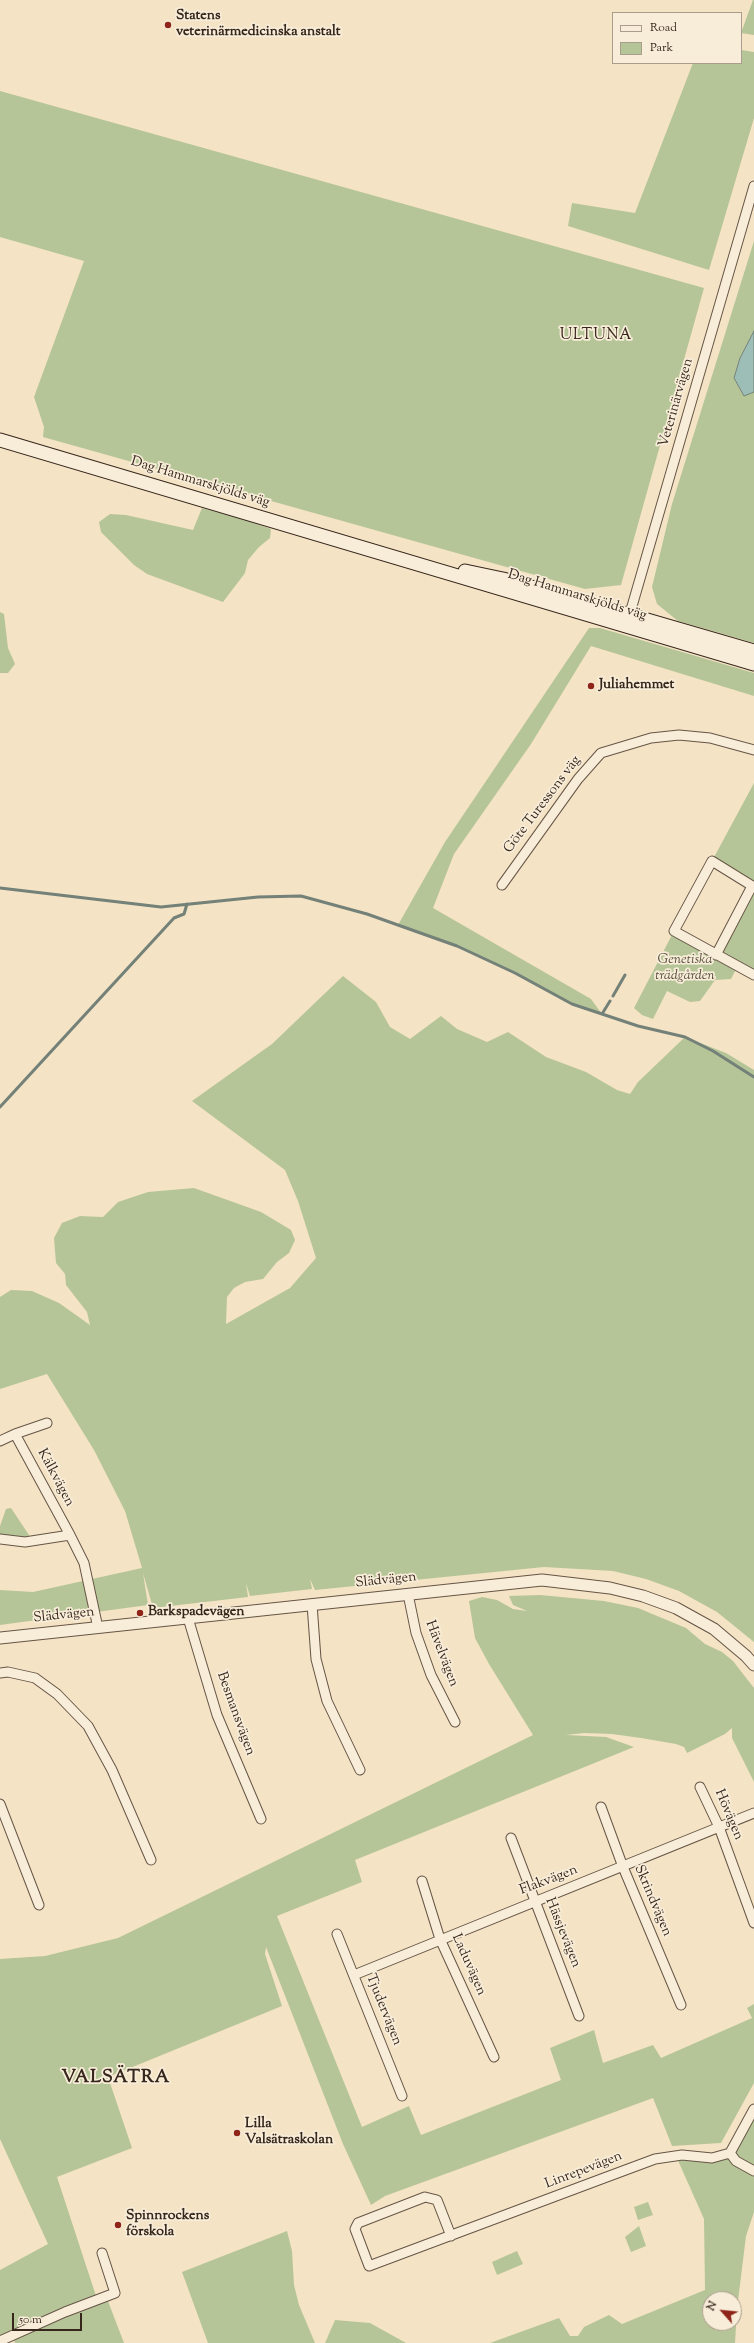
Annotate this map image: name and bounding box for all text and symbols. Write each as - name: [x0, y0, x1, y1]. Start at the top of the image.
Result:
- place label: Statens veterinärmedicinska anstalt: [176, 9, 341, 42]
- legend: [612, 12, 742, 64]
- text: Road: [650, 19, 677, 37]
- marker: Statens veterinärmedicinska anstalt: [163, 20, 173, 30]
- text: Park: [650, 39, 673, 57]
- district label: ULTUNA: [560, 327, 632, 345]
- street label: Veterinärvägen: [656, 357, 698, 449]
- street label: Dag Hammarskjölds väg: [129, 454, 271, 512]
- street label: Dag Hammarskjölds väg: [506, 567, 648, 625]
- place label: Juliahemmet: [599, 678, 674, 694]
- marker: Juliahemmet: [586, 681, 596, 691]
- street label: Göte Turessons väg: [501, 753, 585, 857]
- park label: Genetiska trädgården: [655, 953, 715, 986]
- street label: Kälkvägen: [33, 1446, 77, 1510]
- street label: Slädvägen: [355, 1569, 417, 1593]
- street label: Slädvägen: [33, 1604, 95, 1628]
- place label: Barkspadevägen: [148, 1605, 245, 1621]
- marker: Barkspadevägen: [135, 1608, 145, 1618]
- street label: Hävelvägen: [421, 1618, 461, 1690]
- street label: Besmansvägen: [212, 1670, 258, 1758]
- street label: Hövägen: [710, 1787, 746, 1843]
- street label: Flakvägen: [518, 1862, 580, 1900]
- street label: Skrindvägen: [629, 1863, 675, 1939]
- street label: Hässjevägen: [540, 1896, 584, 1970]
- street label: Laduvägen: [447, 1932, 489, 1998]
- street label: Tjudervägen: [361, 1972, 405, 2048]
- district label: VALSÄTRA: [62, 2068, 170, 2090]
- place label: Lilla Valsätraskolan: [245, 2117, 333, 2150]
- marker: Lilla Valsätraskolan: [232, 2128, 242, 2138]
- street label: Linrepevägen: [543, 2149, 625, 2193]
- place label: Spinnrockens förskola: [126, 2209, 209, 2242]
- marker: Spinnrockens förskola: [113, 2220, 123, 2230]
- north arrow: [702, 2291, 742, 2331]
- text: N: [703, 2298, 721, 2314]
- scale bar: [14, 2305, 84, 2331]
- text: 50 m: [19, 2311, 42, 2329]

